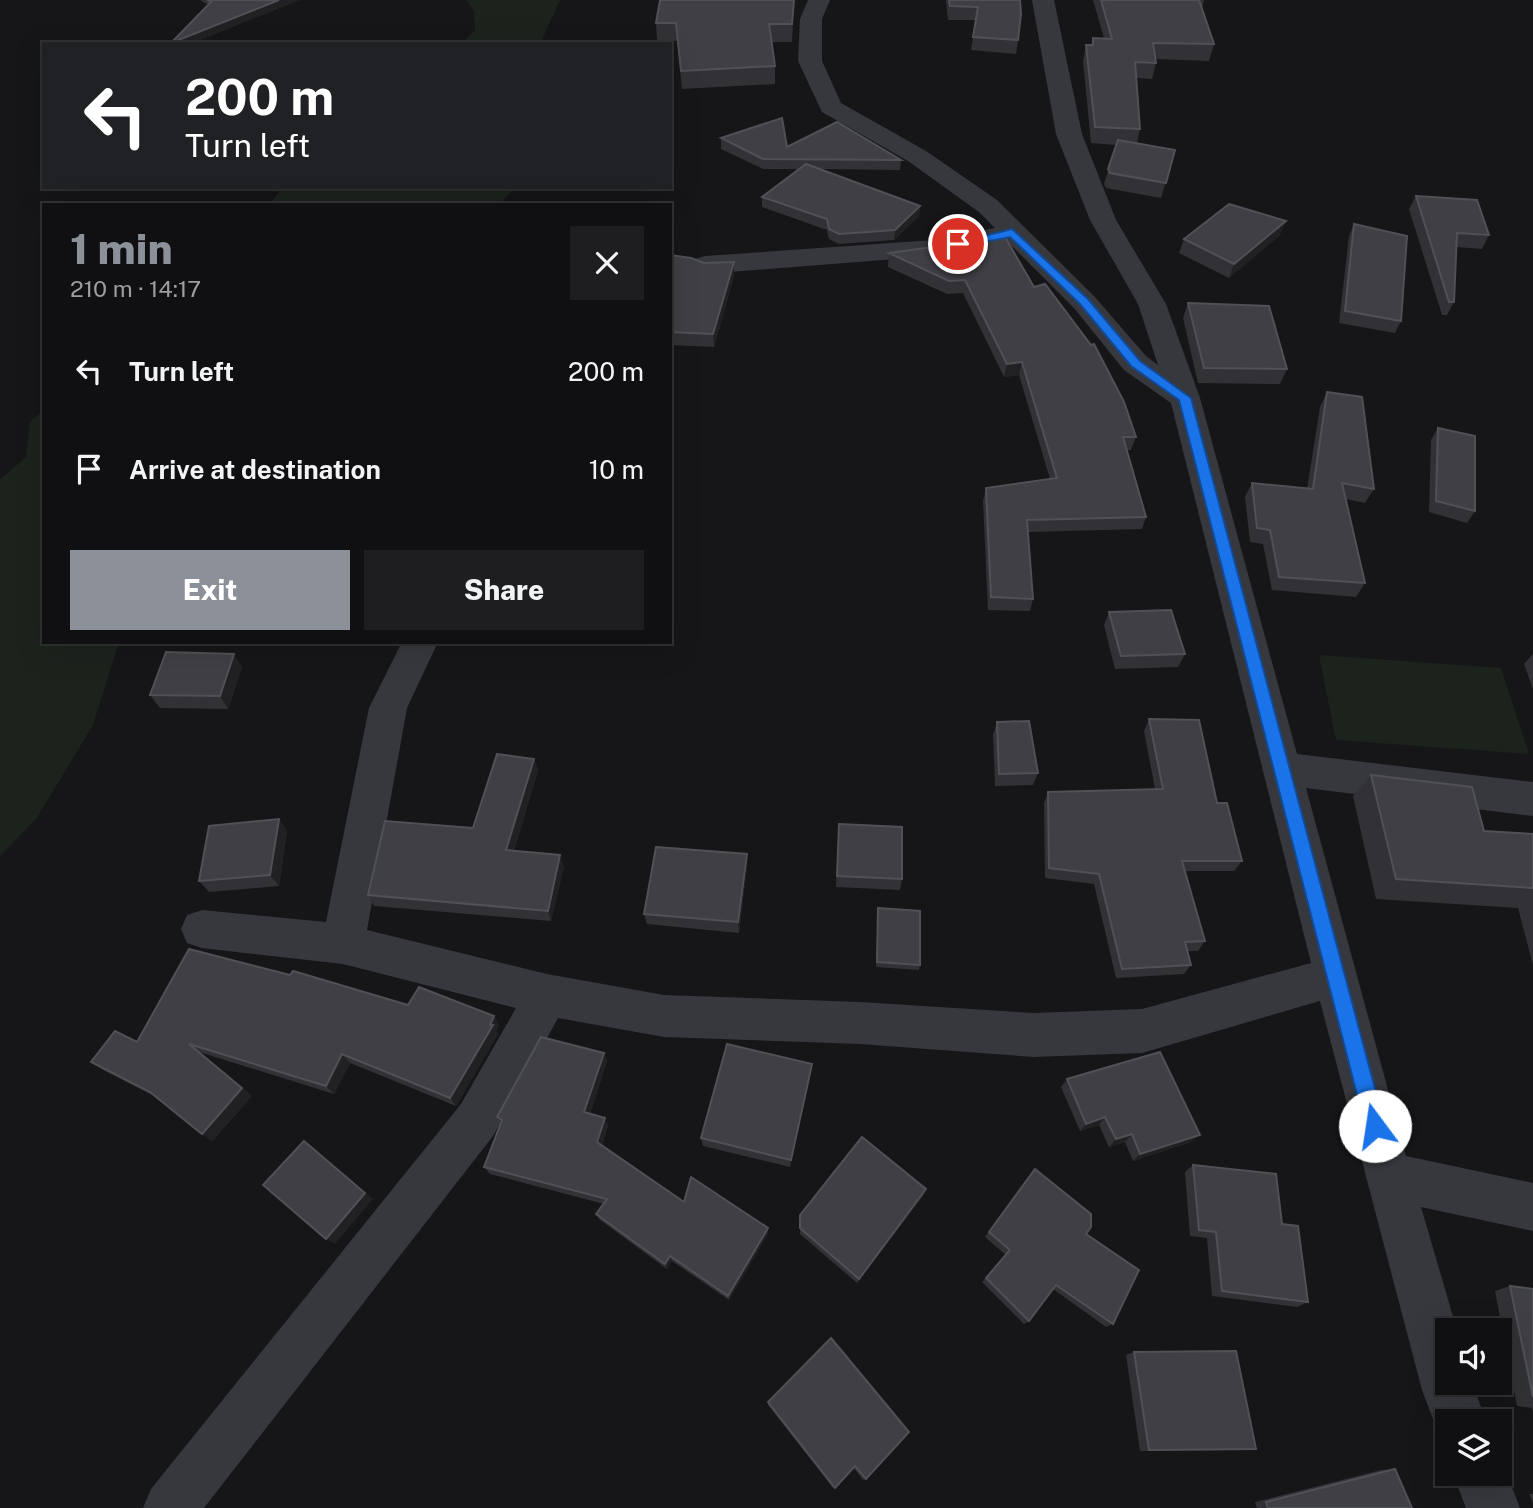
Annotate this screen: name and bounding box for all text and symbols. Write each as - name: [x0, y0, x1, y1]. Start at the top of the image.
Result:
- text: 200 m: [185, 68, 334, 126]
- icon: left: [70, 70, 161, 161]
- text: Turn left: [185, 127, 310, 164]
- pin: [928, 214, 988, 274]
- text: 1 min: [70, 224, 173, 273]
- icon: arrive: [939, 225, 977, 263]
- button: close: [570, 226, 644, 300]
- text: 210 m · 14:17: [70, 275, 201, 302]
- icon: left: [70, 352, 108, 390]
- text: Turn left: [129, 356, 234, 387]
- text: 200 m: [568, 356, 644, 387]
- icon: arrive: [70, 450, 108, 488]
- text: Arrive at destination: [129, 454, 381, 485]
- text: 10 m: [589, 454, 644, 485]
- button: Exit: [70, 550, 350, 630]
- button: Share: [364, 550, 644, 630]
- position arrow: [1338, 1089, 1412, 1163]
- map controls: [1435, 1318, 1512, 1486]
- button: sound: [1435, 1318, 1512, 1395]
- button: layers: [1435, 1409, 1512, 1486]

